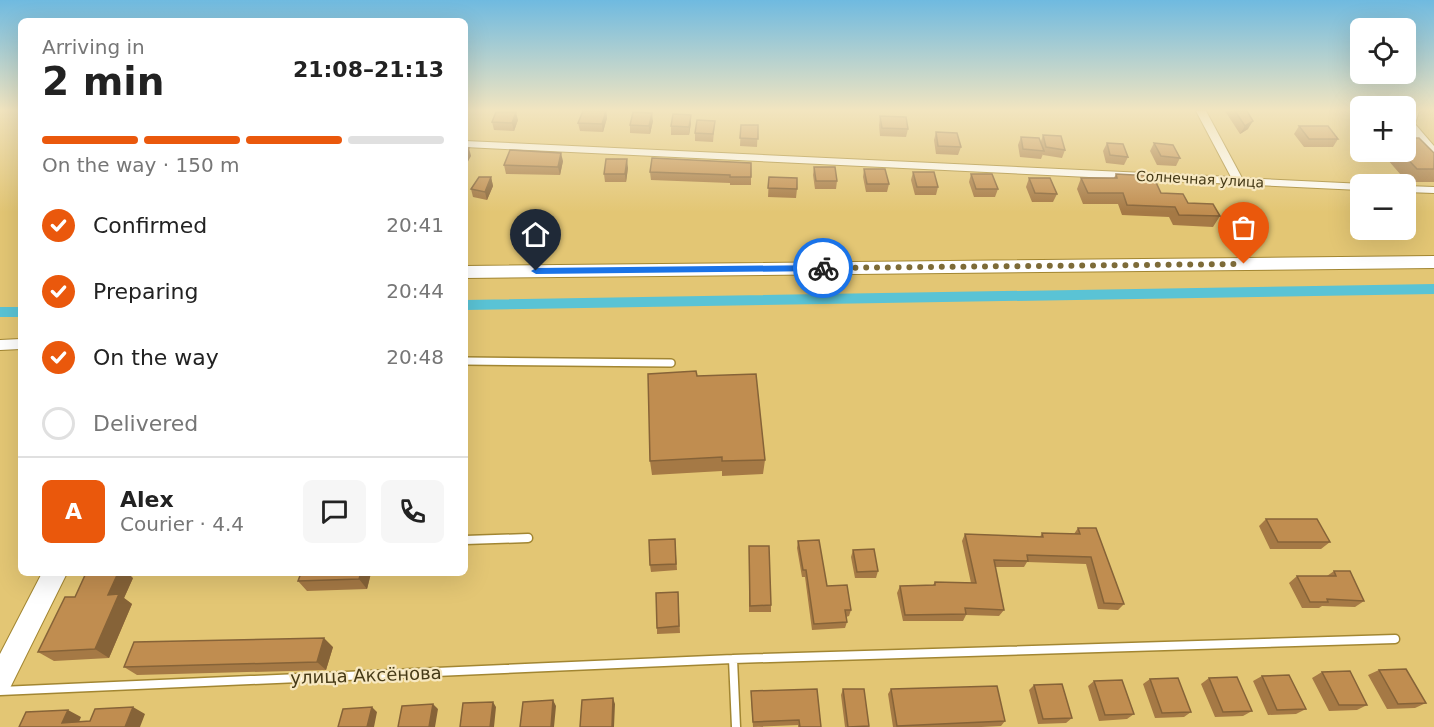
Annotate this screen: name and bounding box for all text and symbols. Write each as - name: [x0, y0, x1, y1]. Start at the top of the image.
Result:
- map controls: [1350, 18, 1416, 240]
- button: locate: [1350, 18, 1416, 84]
- text: Arriving in: [42, 35, 145, 59]
- text: 21:08–21:13: [293, 57, 444, 82]
- text: 2 min: [42, 59, 164, 104]
- button: +: [1350, 96, 1416, 162]
- text: On the way · 150 m: [42, 153, 240, 177]
- street label: Солнечная улица: [1135, 168, 1265, 190]
- button: −: [1350, 174, 1416, 240]
- pin: [1218, 202, 1269, 264]
- icon: check: [42, 209, 75, 242]
- pin: [510, 209, 561, 271]
- icon: bag: [1227, 211, 1260, 244]
- text: Confirmed: [93, 213, 207, 238]
- text: 20:41: [386, 213, 444, 237]
- icon: home: [519, 218, 552, 251]
- courier: [793, 238, 853, 298]
- icon: bike: [807, 252, 840, 285]
- icon: check: [42, 275, 75, 308]
- text: Preparing: [93, 279, 199, 304]
- text: 20:44: [386, 279, 444, 303]
- icon: check: [42, 341, 75, 374]
- text: On the way: [93, 345, 219, 370]
- text: 20:48: [386, 345, 444, 369]
- text: Delivered: [93, 411, 198, 436]
- button: chat: [303, 480, 366, 543]
- button: phone: [381, 480, 444, 543]
- text: Alex: [120, 487, 174, 512]
- text: A: [65, 499, 82, 524]
- text: Courier · 4.4: [120, 512, 244, 536]
- street label: улица Аксёнова: [290, 662, 442, 688]

